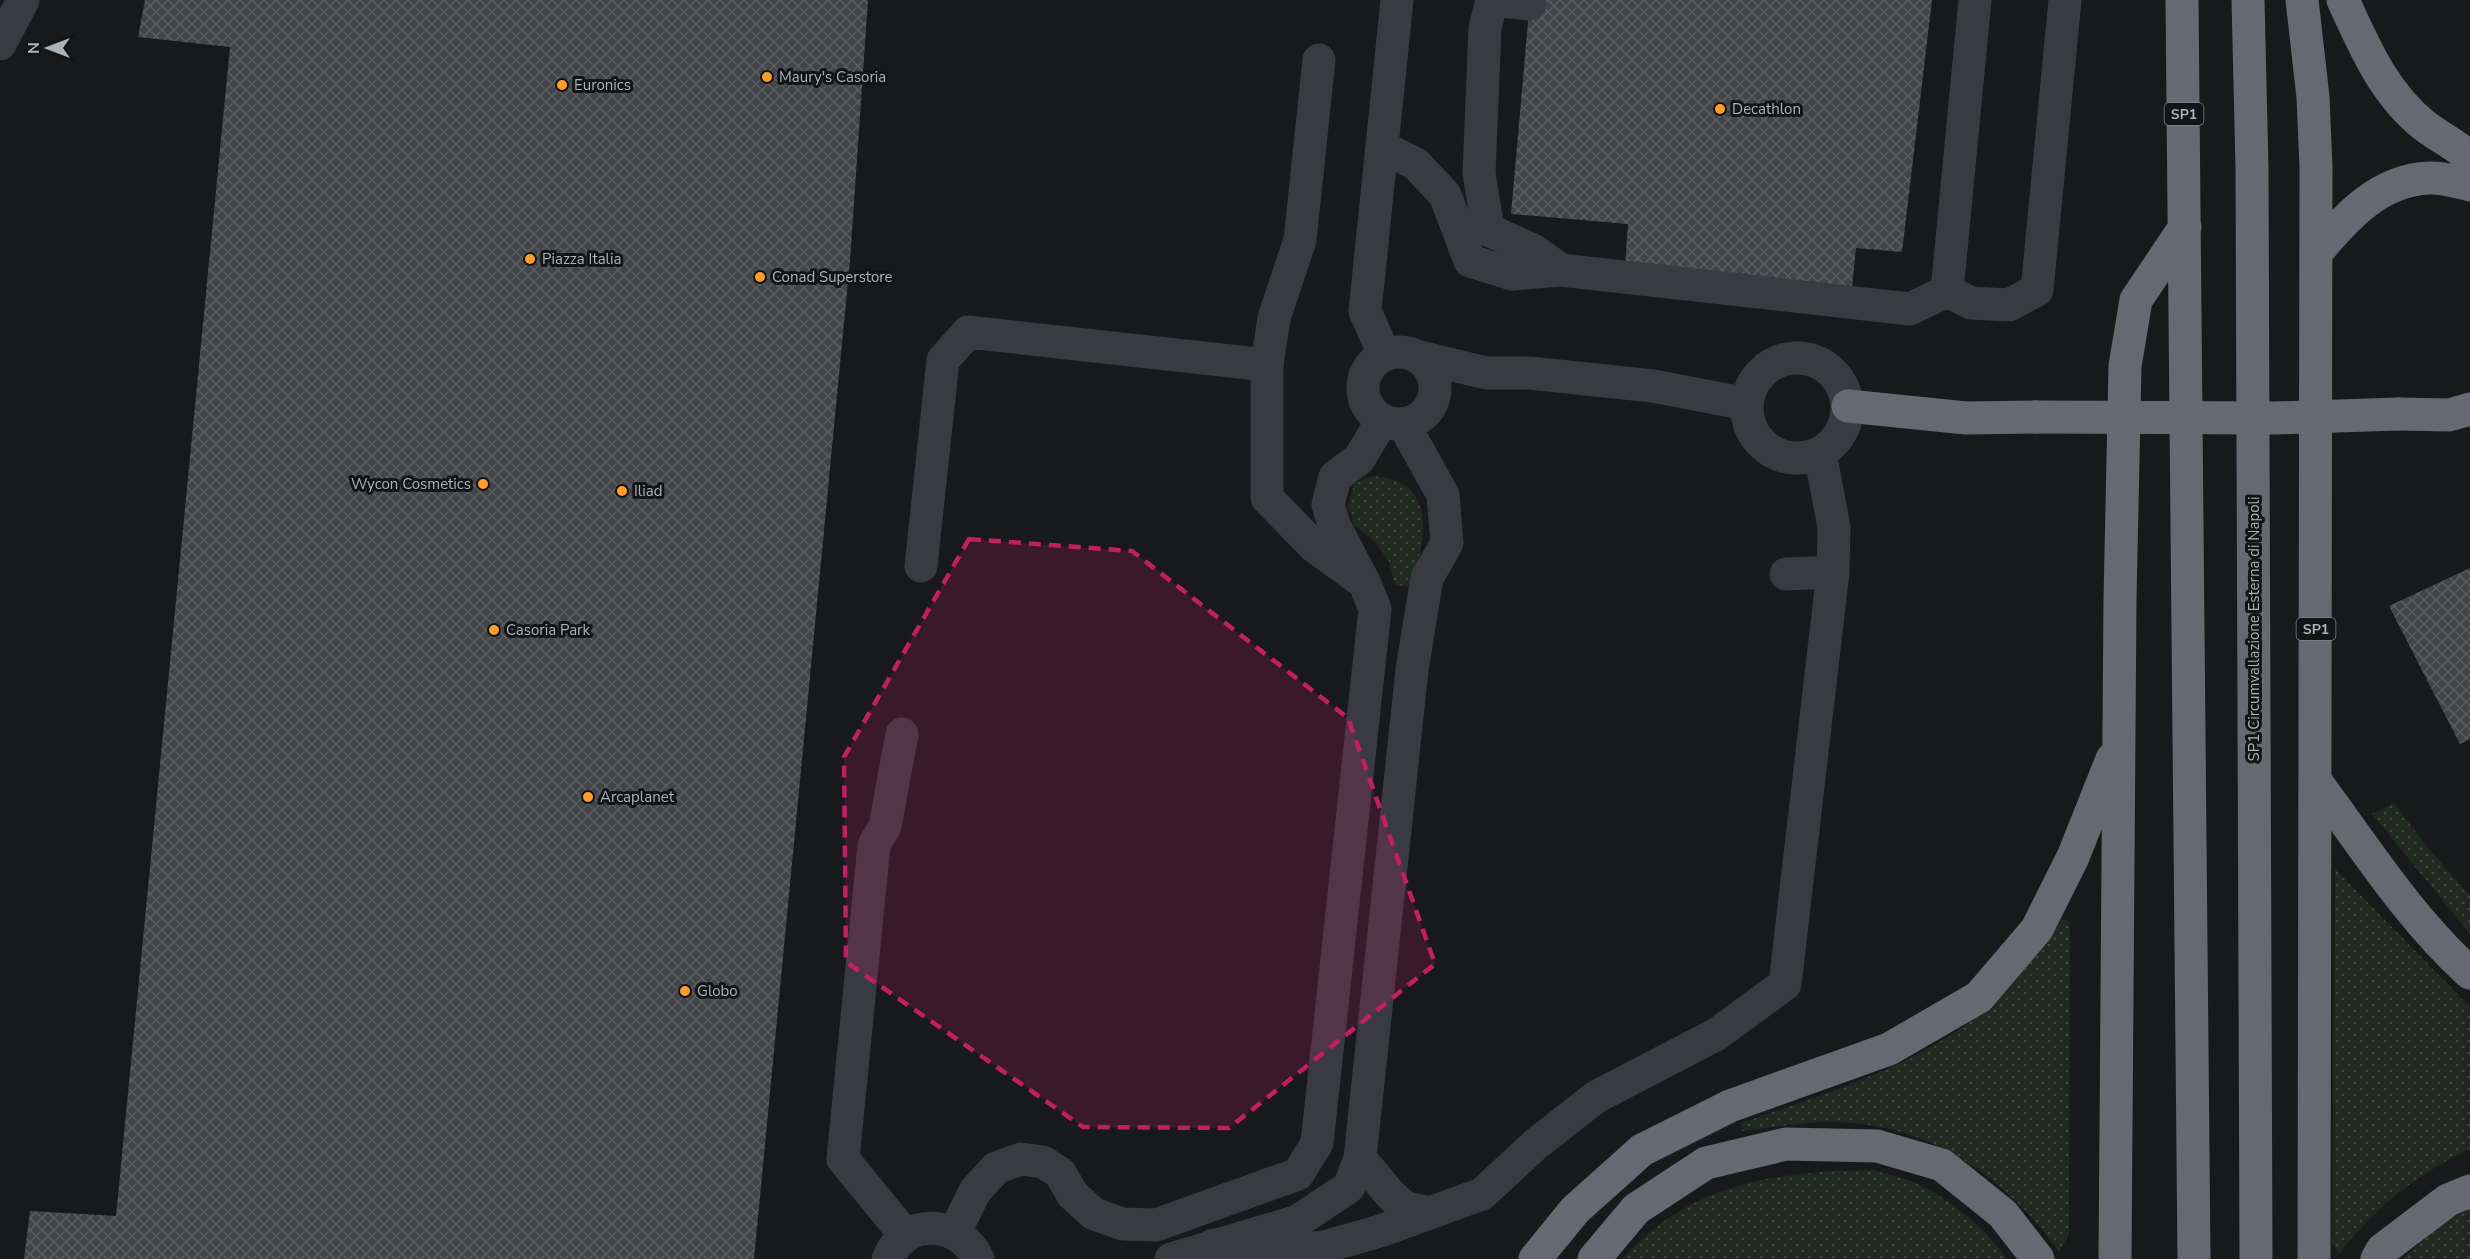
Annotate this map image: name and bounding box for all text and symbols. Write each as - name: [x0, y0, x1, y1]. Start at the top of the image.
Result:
- north arrow: [18, 18, 78, 78]
- text: N: [23, 42, 45, 54]
- place label: Maury's Casoria: [779, 67, 886, 87]
- marker: Maury's Casoria: [760, 70, 774, 84]
- place label: Euronics: [574, 75, 631, 95]
- marker: Euronics: [555, 78, 569, 92]
- place label: Decathlon: [1732, 99, 1801, 119]
- marker: Decathlon: [1713, 102, 1727, 116]
- road number: SP1: [2164, 103, 2204, 125]
- place label: Piazza Italia: [542, 249, 621, 269]
- marker: Piazza Italia: [523, 252, 537, 266]
- place label: Conad Superstore: [772, 267, 893, 287]
- marker: Conad Superstore: [753, 270, 767, 284]
- place label: Wycon Cosmetics: [351, 474, 471, 494]
- marker: Wycon Cosmetics: [476, 477, 490, 491]
- place label: Iliad: [634, 481, 662, 501]
- marker: Iliad: [615, 484, 629, 498]
- street label: SP1 Circumvallazione Esterna di Napoli: [2244, 497, 2264, 761]
- road number: SP1: [2296, 618, 2336, 640]
- place label: Casoria Park: [506, 620, 590, 640]
- marker: Casoria Park: [487, 623, 501, 637]
- place label: Arcaplanet: [600, 787, 675, 807]
- marker: Arcaplanet: [581, 790, 595, 804]
- place label: Globo: [697, 981, 738, 1001]
- marker: Globo: [678, 984, 692, 998]

